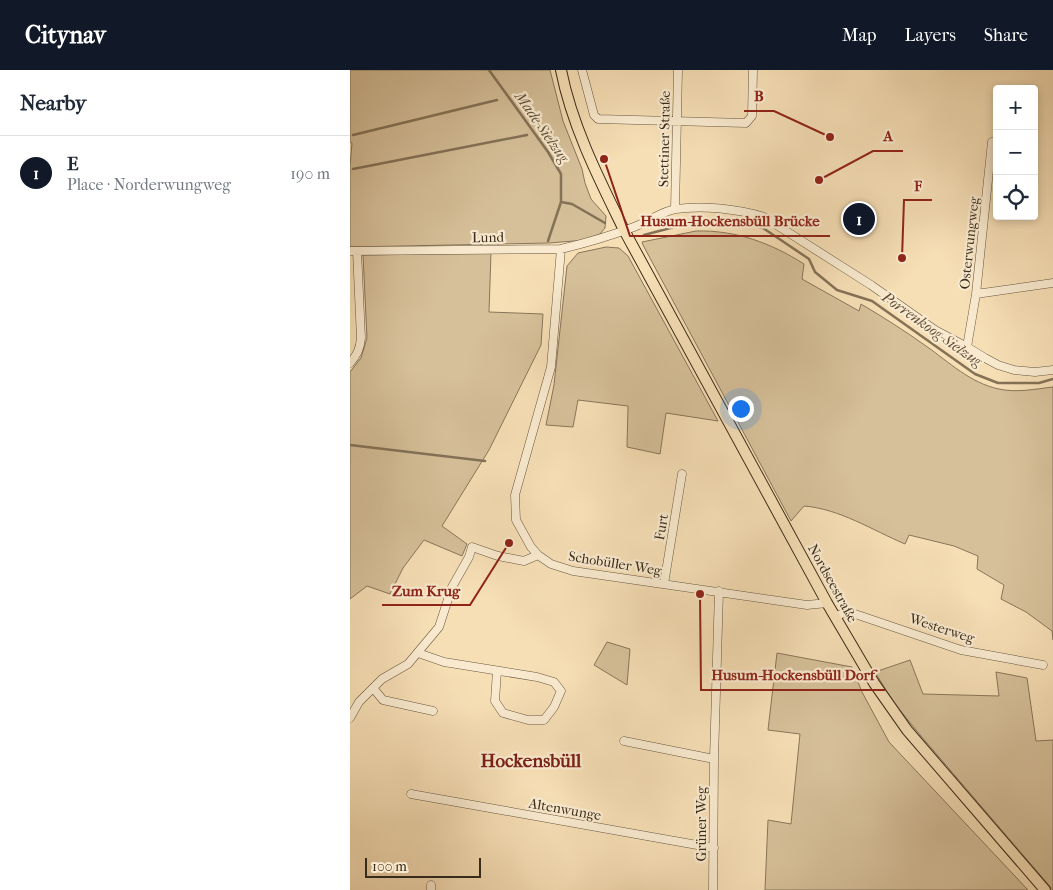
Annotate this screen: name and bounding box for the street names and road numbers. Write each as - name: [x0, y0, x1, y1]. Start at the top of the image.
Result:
- street label: Stettiner Straße: [655, 91, 674, 187]
- street label: Osterwungweg: [956, 195, 983, 290]
- street label: Lund: [472, 229, 505, 246]
- street label: Furt: [651, 513, 672, 542]
- street label: Nordseestraße: [804, 541, 861, 625]
- street label: Schobüller Weg: [567, 548, 663, 579]
- street label: Westerweg: [906, 610, 977, 647]
- street label: Grüner Weg: [693, 786, 710, 862]
- street label: Altenwunge: [526, 795, 603, 824]

